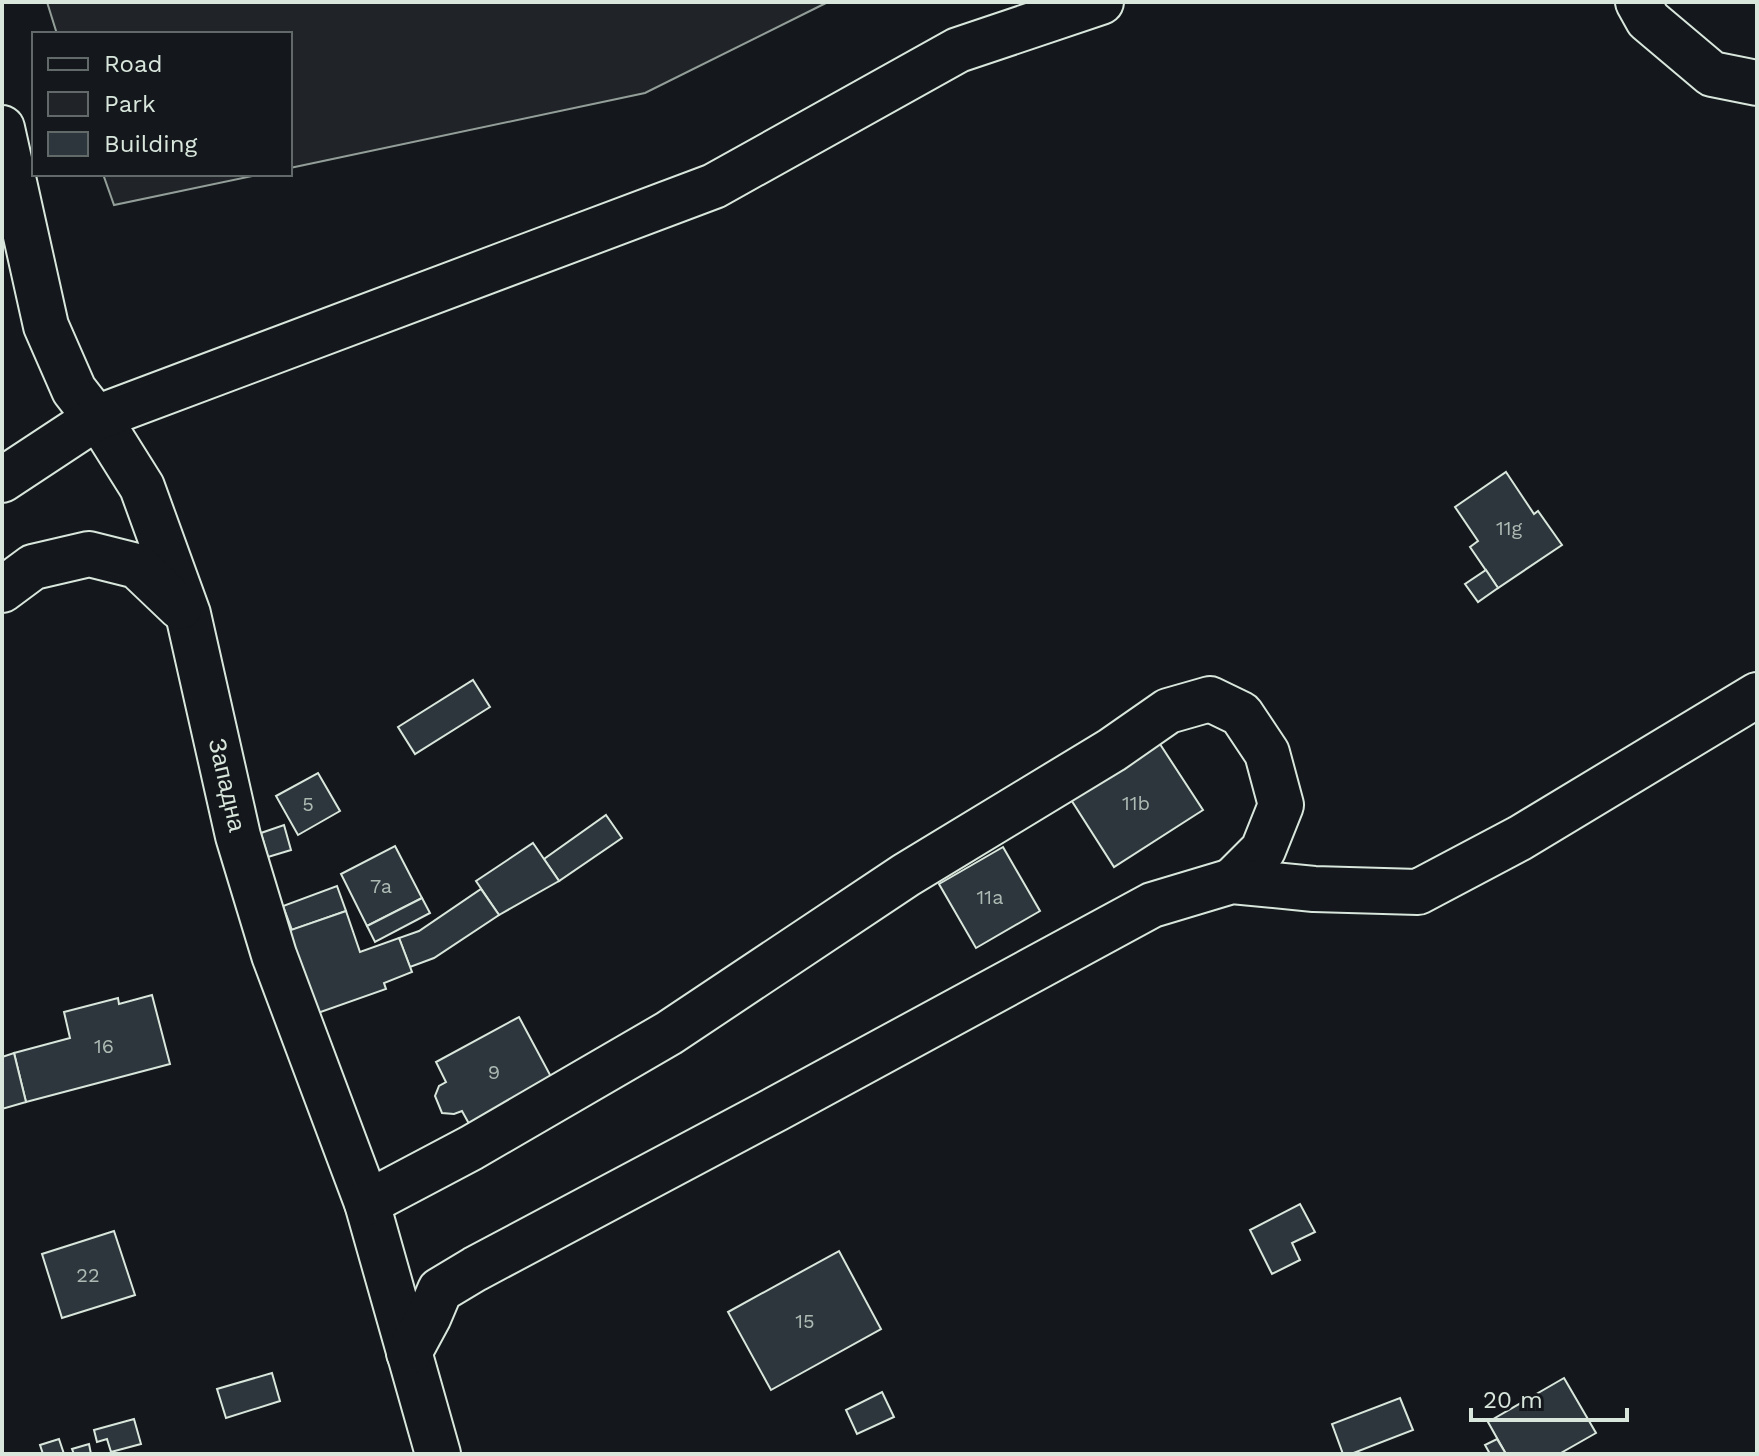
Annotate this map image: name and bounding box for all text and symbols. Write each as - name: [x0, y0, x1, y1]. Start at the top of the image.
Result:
- legend: [32, 32, 292, 176]
- text: Road: [104, 50, 163, 78]
- text: Park: [104, 90, 156, 118]
- text: Building: [104, 130, 197, 158]
- house number: 11g: [1496, 516, 1522, 540]
- street label: Западна: [203, 736, 251, 835]
- house number: 11b: [1122, 791, 1150, 815]
- house number: 5: [302, 792, 314, 816]
- house number: 7a: [370, 874, 392, 898]
- house number: 11a: [977, 885, 1003, 909]
- house number: 16: [94, 1034, 114, 1058]
- house number: 9: [488, 1060, 500, 1084]
- house number: 22: [76, 1263, 100, 1287]
- house number: 15: [795, 1309, 815, 1333]
- scale bar: [1471, 1372, 1627, 1422]
- text: 20 m: [1483, 1386, 1543, 1414]

